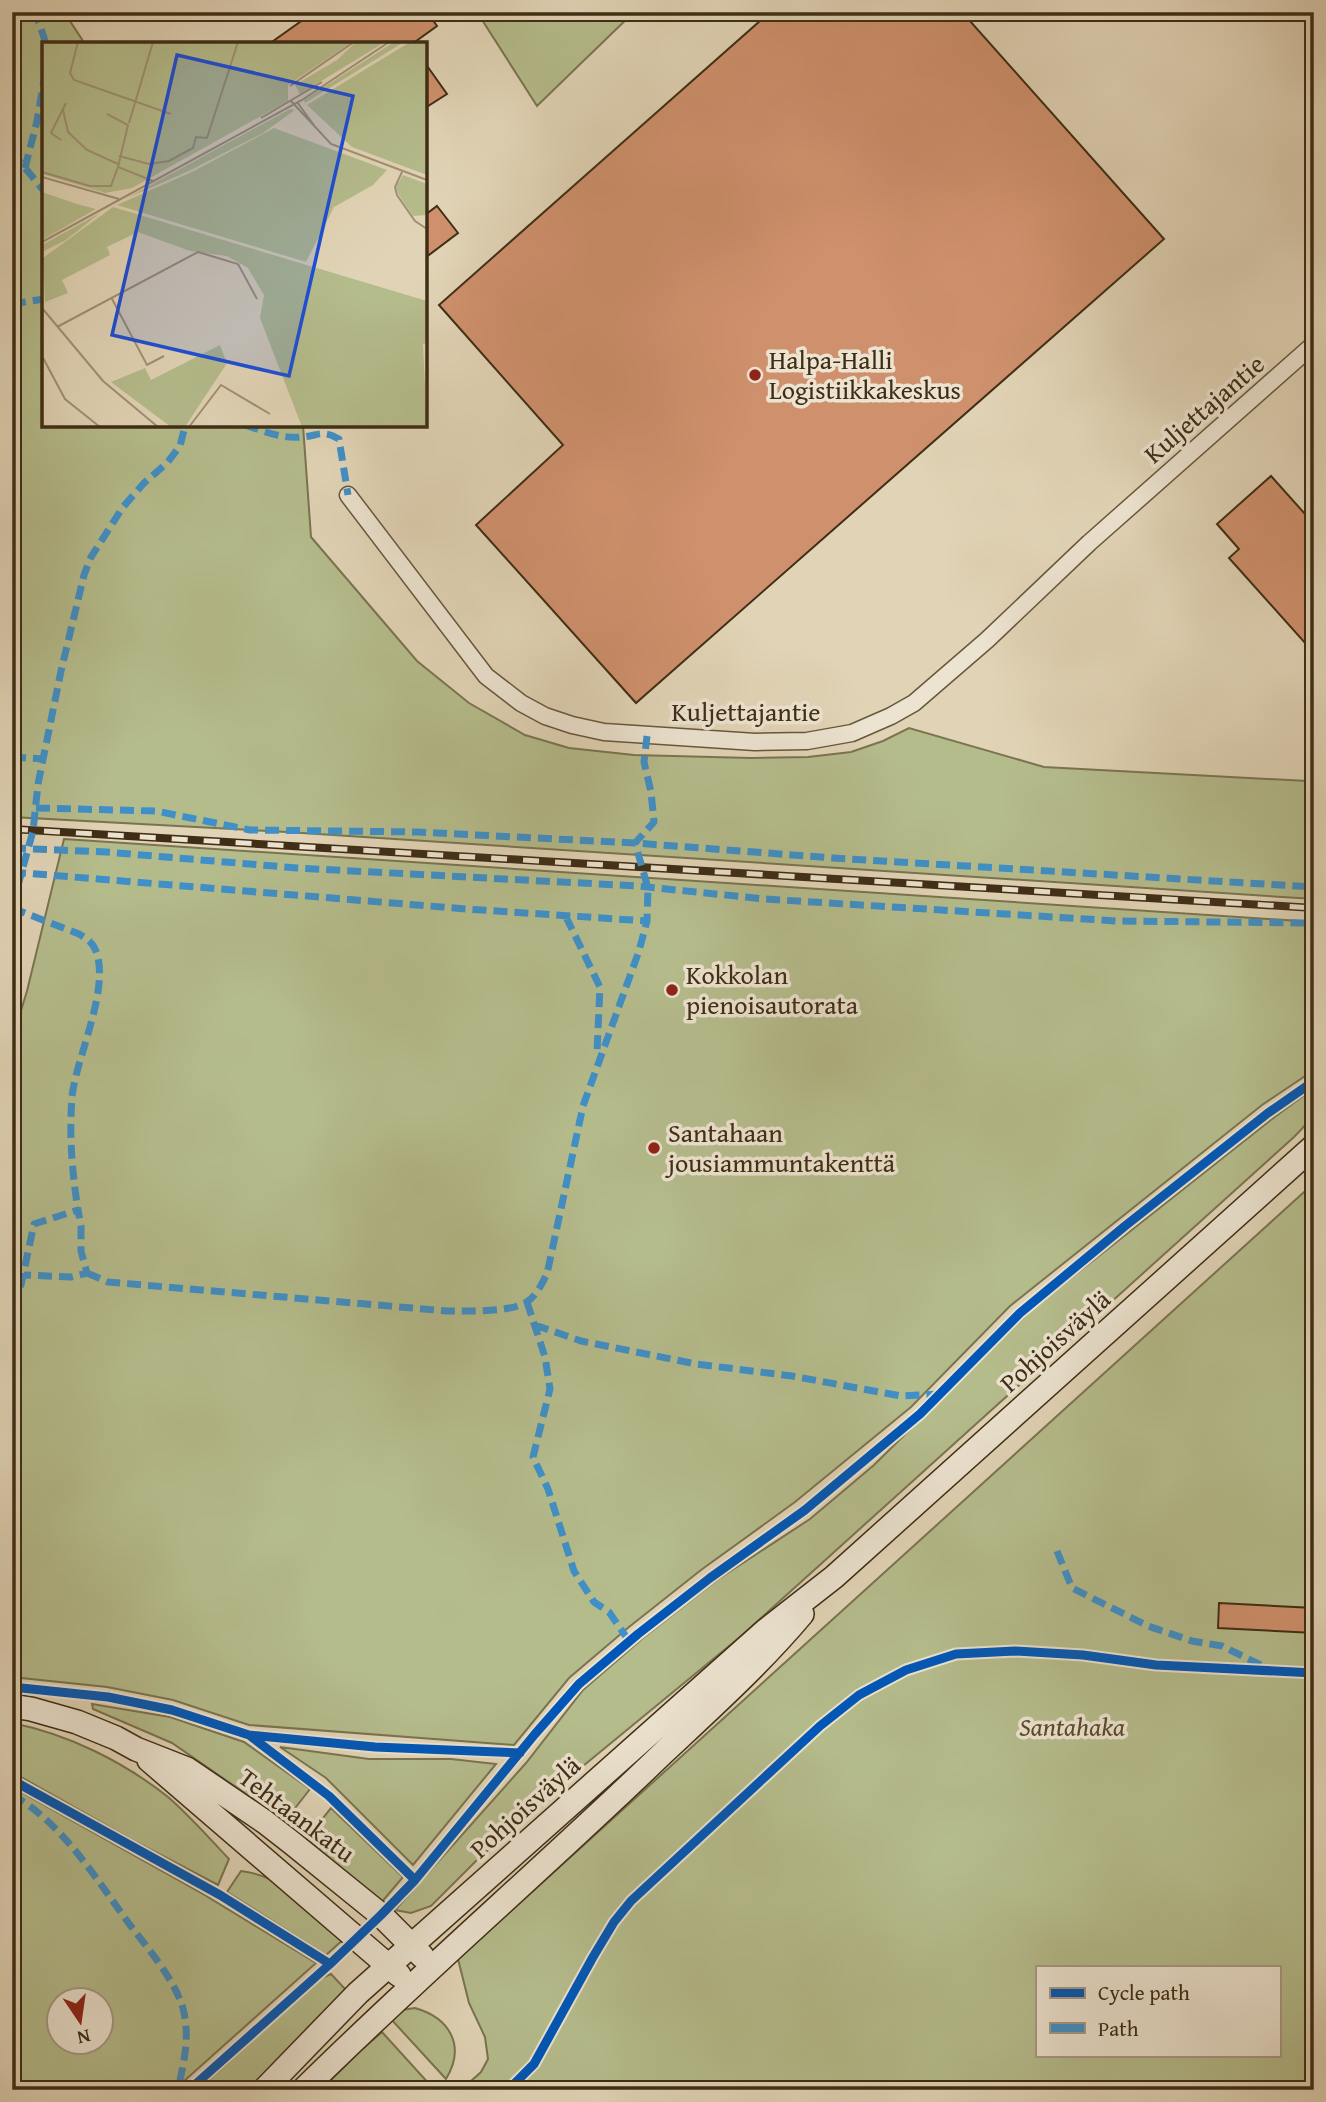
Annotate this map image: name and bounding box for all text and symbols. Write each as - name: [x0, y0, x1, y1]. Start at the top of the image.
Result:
- inset map: [42, 42, 427, 427]
- place label: Halpa-Halli Logistiikkakeskus: [769, 340, 961, 409]
- street label: Kuljettajantie: [1135, 345, 1273, 472]
- marker: Halpa-Halli Logistiikkakeskus: [747, 367, 763, 383]
- street label: Kuljettajantie: [671, 692, 821, 731]
- place label: Kokkolan pienoisautorata: [686, 955, 859, 1024]
- marker: Kokkolan pienoisautorata: [664, 982, 680, 998]
- place label: Santahaan jousiammuntakenttä: [664, 1113, 896, 1182]
- marker: Santahaan jousiammuntakenttä: [646, 1140, 662, 1156]
- street label: Pohjoisväylä: [991, 1280, 1119, 1401]
- park label: Santahaka: [1019, 1707, 1125, 1746]
- street label: Pohjoisväylä: [461, 1746, 589, 1867]
- street label: Tehtaankatu: [231, 1758, 364, 1872]
- legend: [1036, 1966, 1280, 2056]
- text: Cycle path: [1098, 1977, 1190, 2008]
- north arrow: [46, 1986, 116, 2056]
- text: Path: [1098, 2013, 1139, 2044]
- text: N: [74, 2022, 93, 2053]

